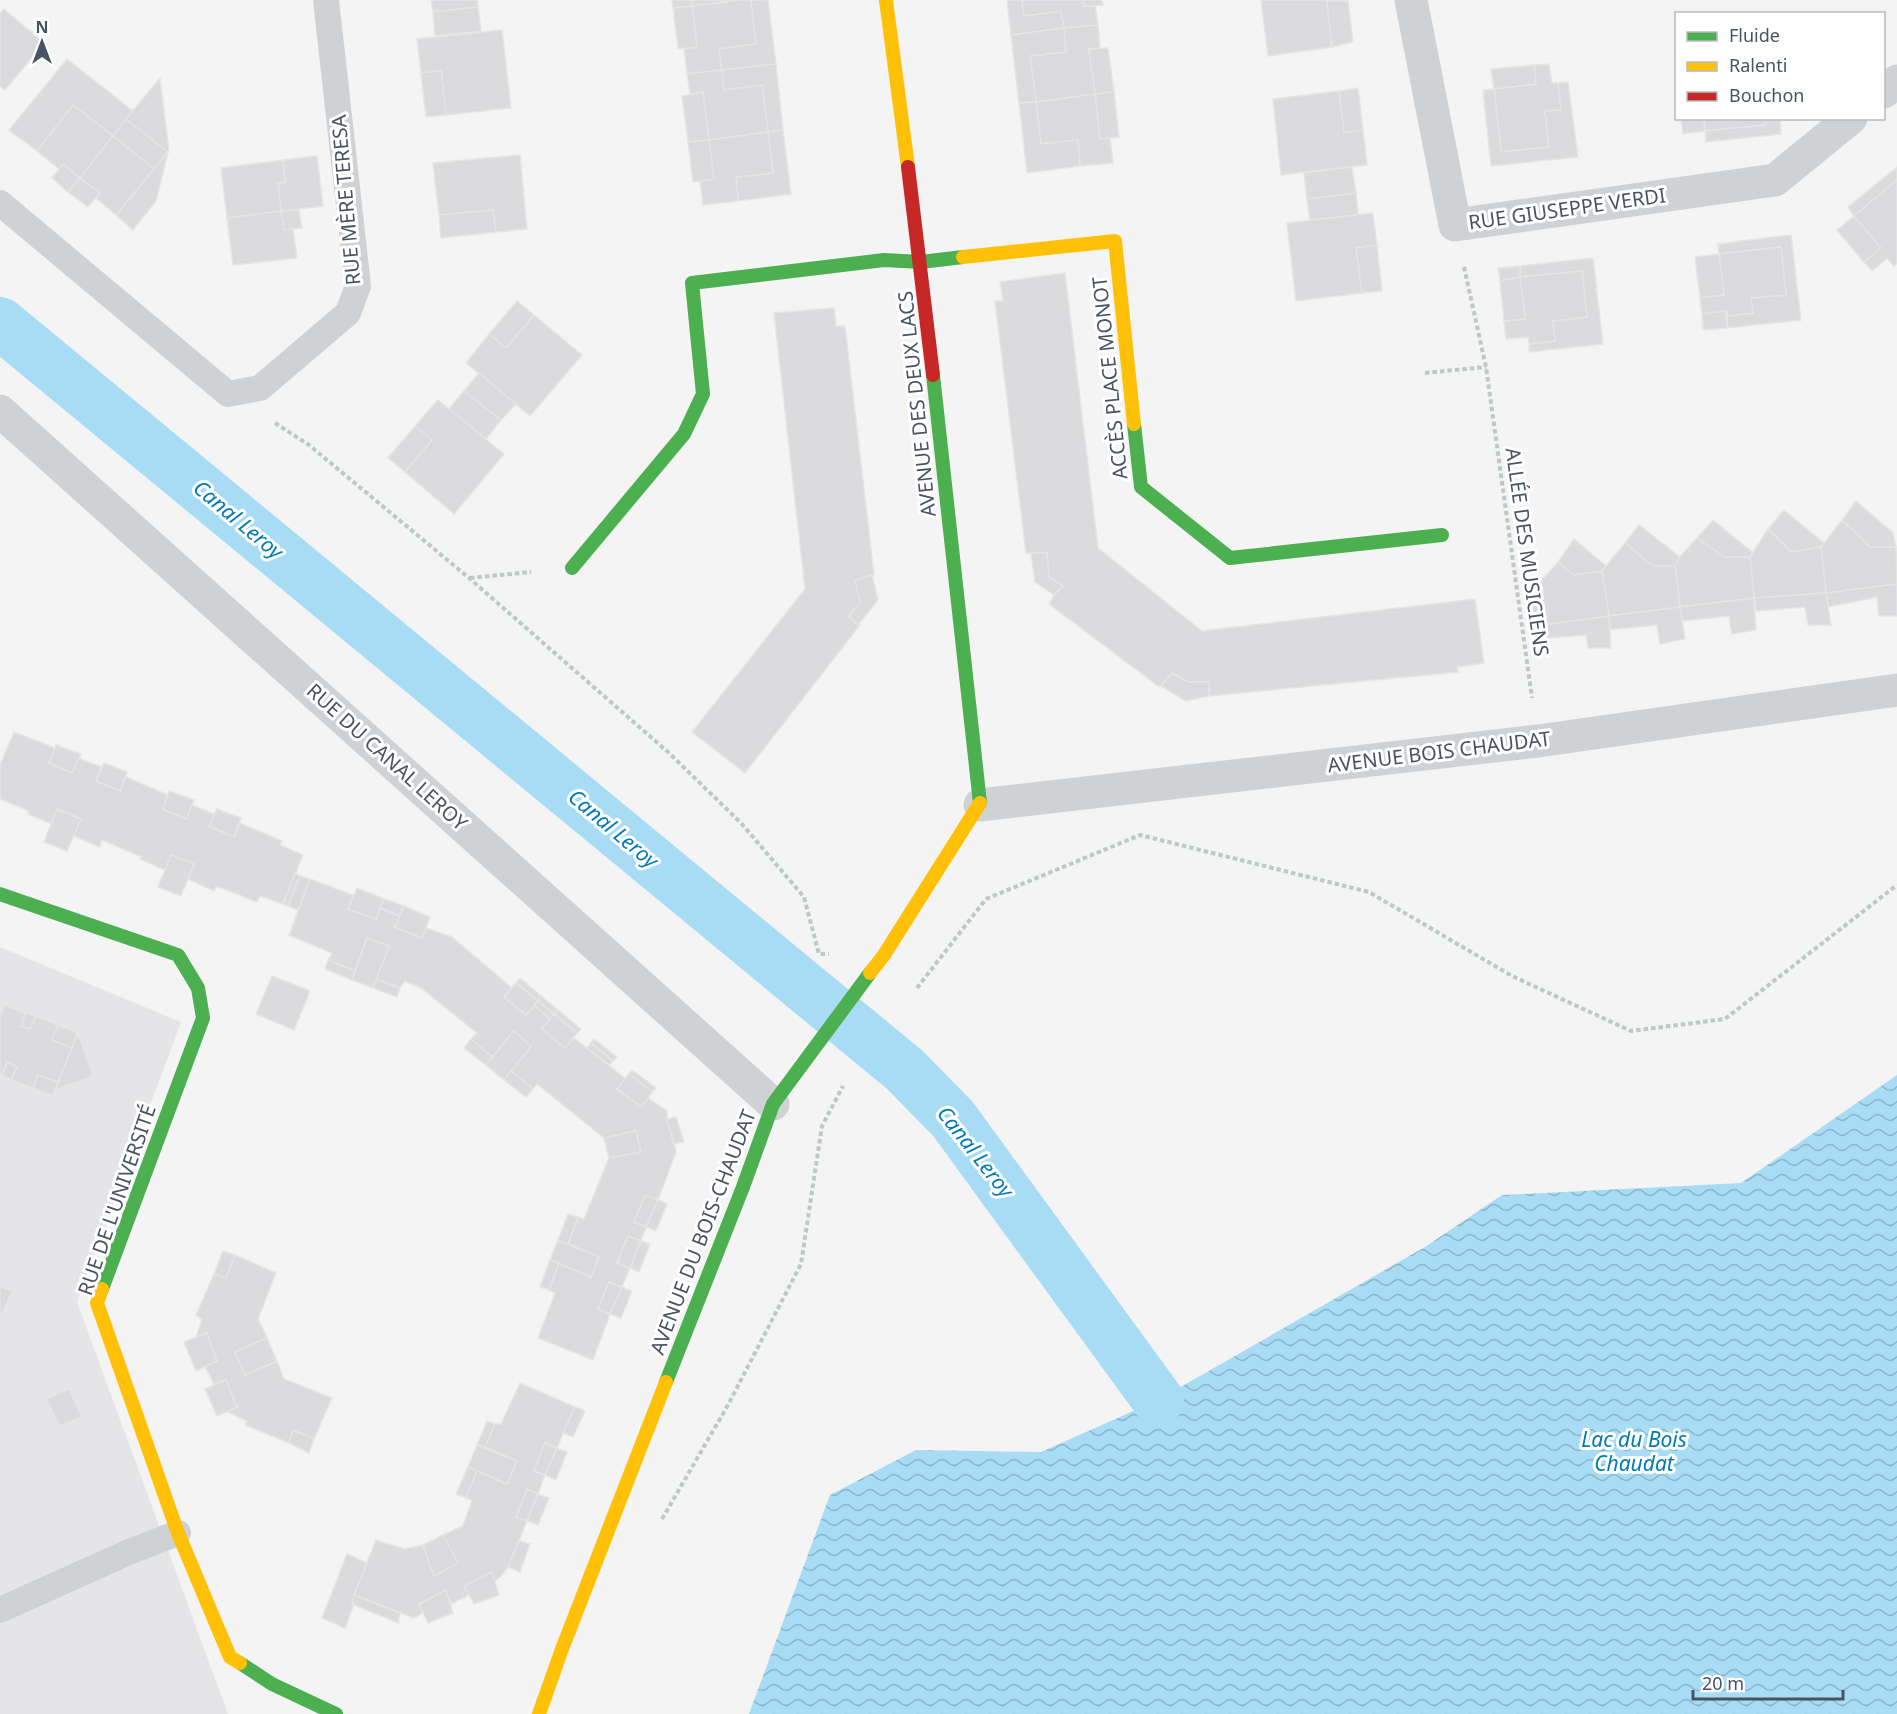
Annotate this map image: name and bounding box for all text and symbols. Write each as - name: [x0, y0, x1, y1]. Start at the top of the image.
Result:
- north arrow: [12, 12, 72, 72]
- legend: [1675, 12, 1885, 120]
- text: N: [35, 16, 49, 38]
- text: Fluide: [1729, 23, 1780, 47]
- text: Ralenti: [1729, 53, 1787, 77]
- text: Bouchon: [1729, 83, 1805, 107]
- street label: RUE MÈRE TERESA: [325, 113, 366, 286]
- street label: RUE GIUSEPPE VERDI: [1467, 181, 1667, 236]
- street label: ACCÈS PLACE MONOT: [1085, 275, 1134, 481]
- street label: AVENUE DES DEUX LACS: [891, 290, 942, 518]
- street label: ALLÉE DES MUSICIENS: [1499, 446, 1556, 658]
- water label: Canal Leroy: [188, 474, 290, 566]
- street label: RUE DU CANAL LEROY: [301, 677, 474, 837]
- street label: AVENUE BOIS CHAUDAT: [1326, 724, 1552, 779]
- water label: Canal Leroy: [563, 783, 665, 875]
- water label: Canal Leroy: [931, 1100, 1021, 1204]
- street label: RUE DE L'UNIVERSITÉ: [71, 1101, 162, 1299]
- street label: AVENUE DU BOIS-CHAUDAT: [643, 1106, 762, 1358]
- water label: Lac du Bois Chaudat: [1581, 1425, 1687, 1477]
- scale bar: [1693, 1663, 1843, 1701]
- text: 20 m: [1702, 1671, 1744, 1695]

